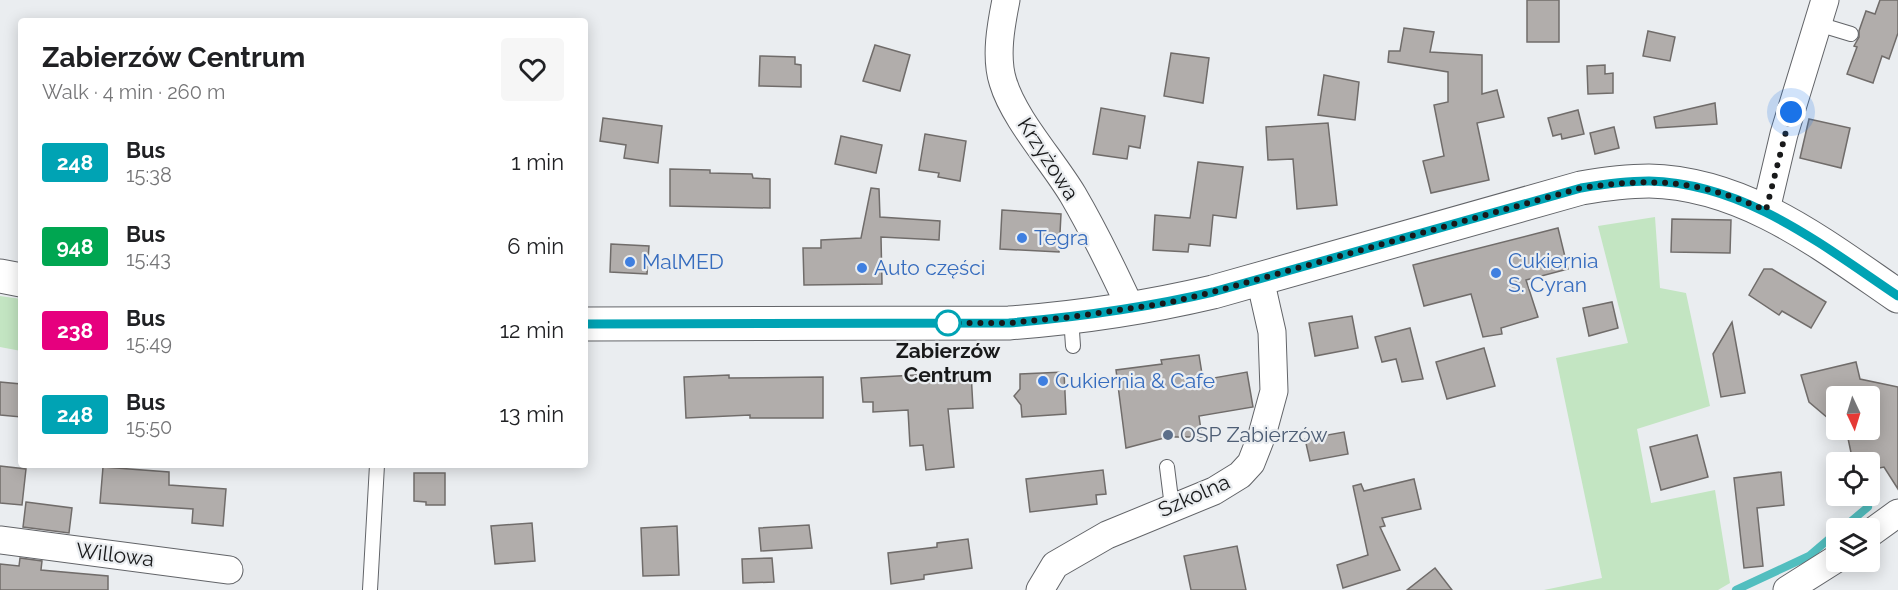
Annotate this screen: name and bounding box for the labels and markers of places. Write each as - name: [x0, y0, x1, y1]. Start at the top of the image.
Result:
- place label: Tegra: [1034, 225, 1089, 250]
- marker: Tegra: [1015, 231, 1029, 245]
- place label: Cukiernia S. Cyran: [1508, 248, 1599, 297]
- place label: MalMED: [642, 249, 724, 274]
- marker: MalMED: [623, 255, 637, 269]
- place label: Auto części: [874, 255, 985, 280]
- marker: Auto części: [855, 261, 869, 275]
- marker: Cukiernia S. Cyran: [1489, 266, 1503, 280]
- marker: Zabierzów Centrum: [935, 310, 961, 336]
- place label: Zabierzów Centrum: [896, 338, 1001, 387]
- place label: Cukiernia & Cafe: [1055, 368, 1215, 393]
- marker: Cukiernia & Cafe: [1036, 374, 1050, 388]
- place label: OSP Zabierzów: [1180, 422, 1328, 447]
- marker: OSP Zabierzów: [1161, 428, 1175, 442]

